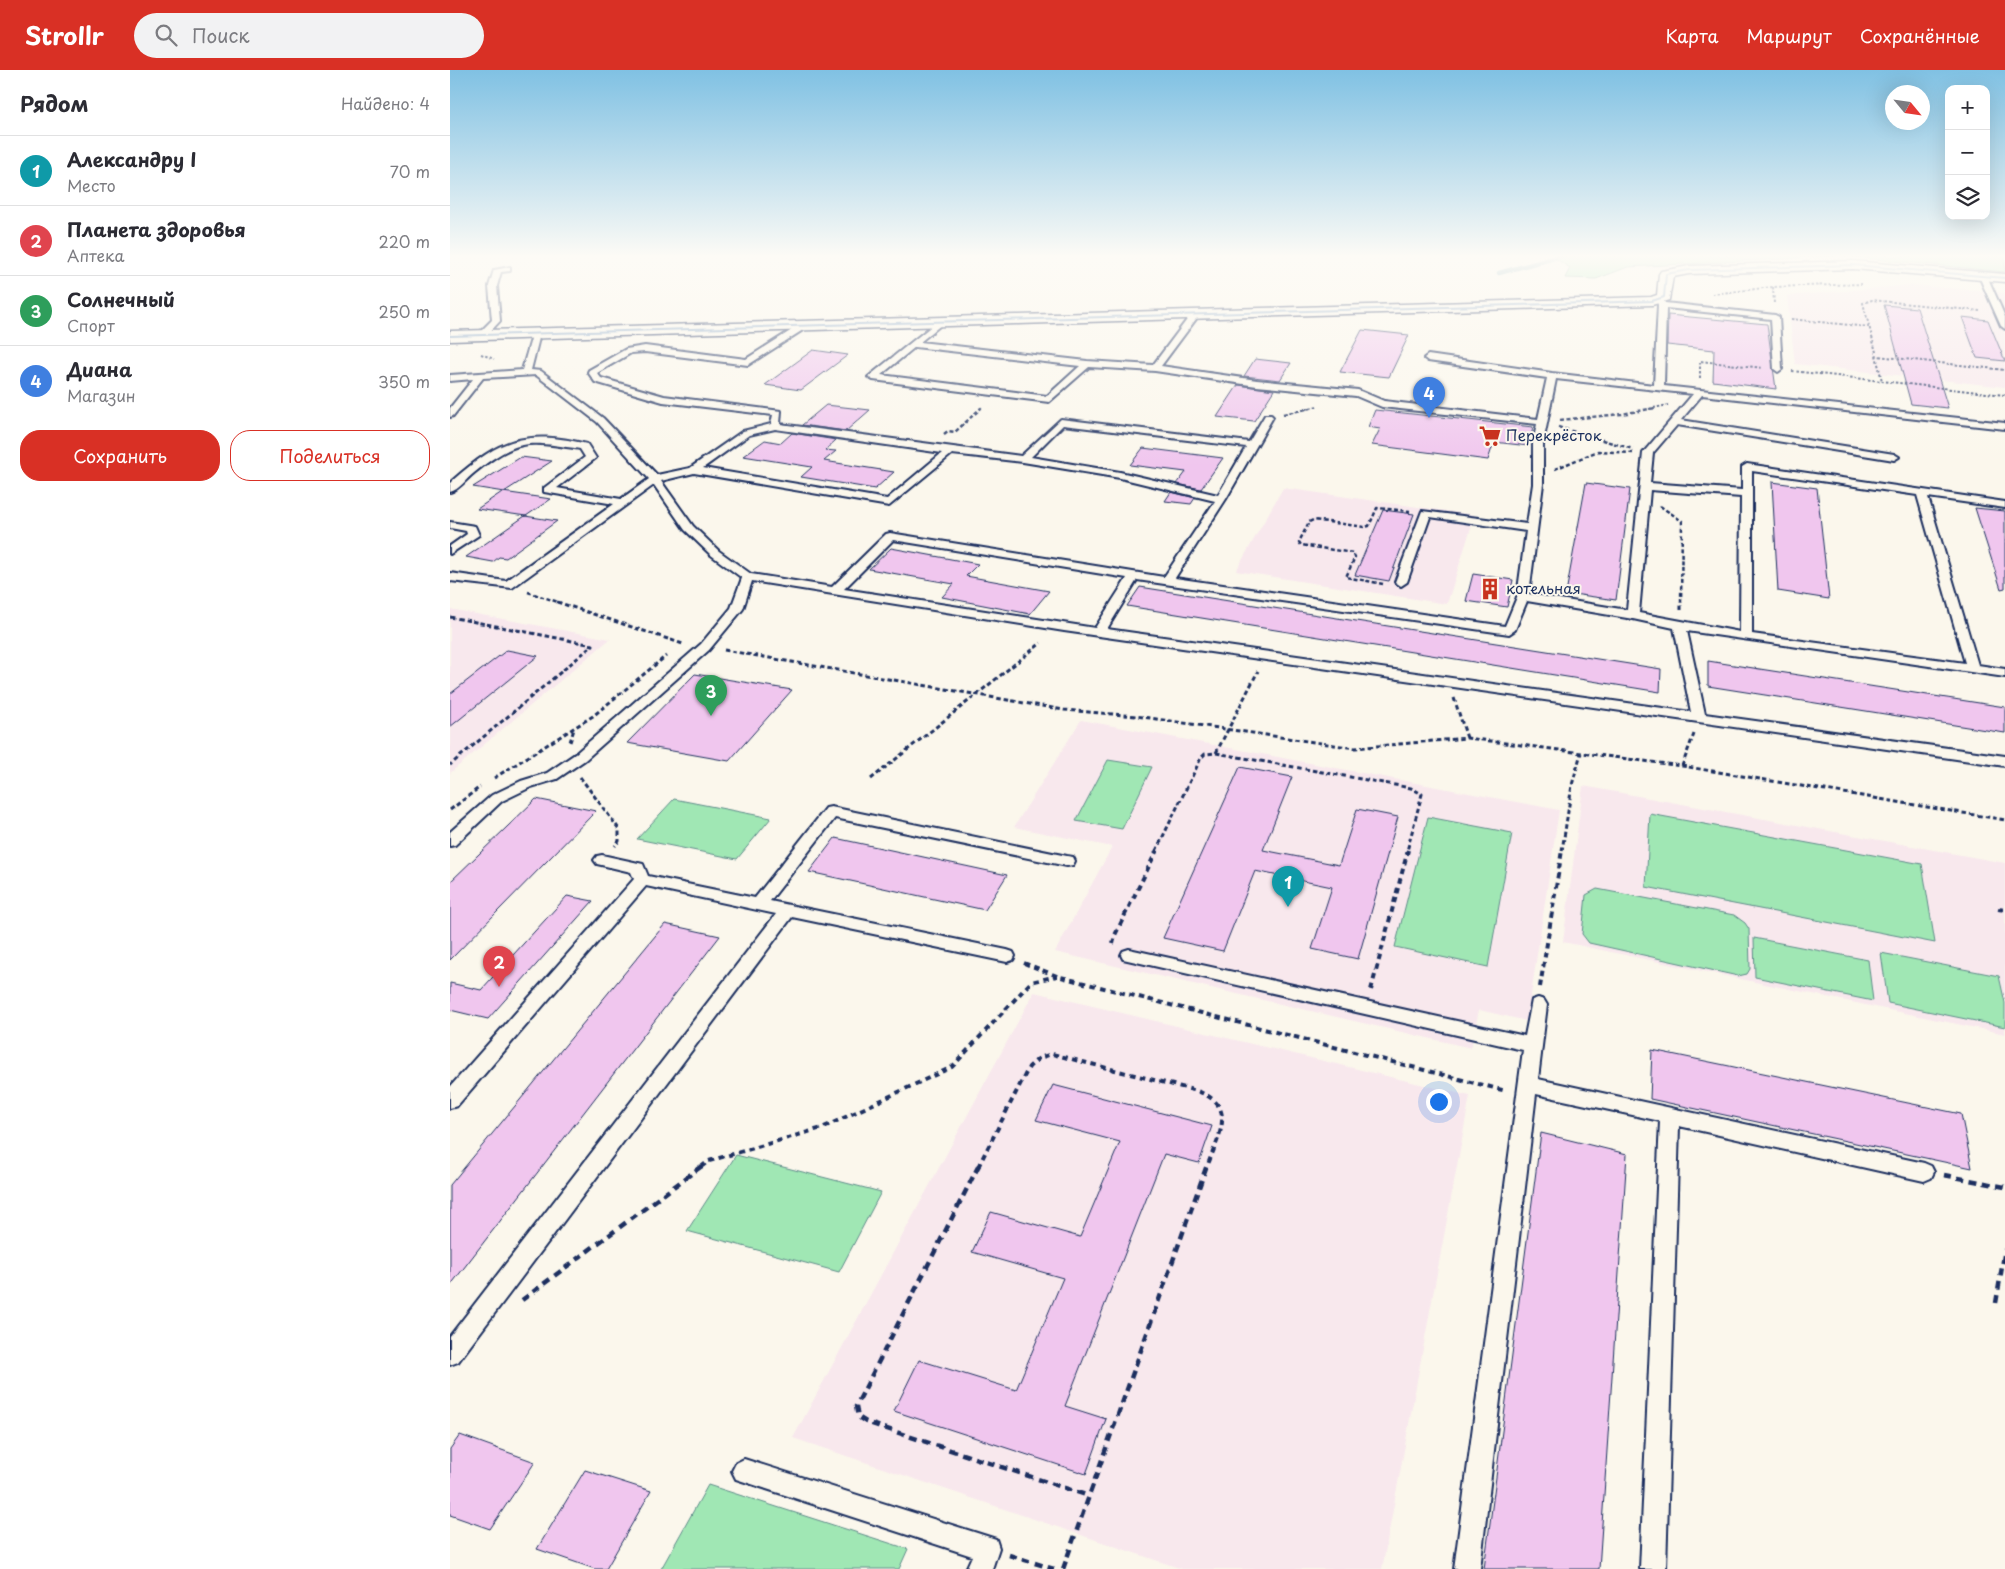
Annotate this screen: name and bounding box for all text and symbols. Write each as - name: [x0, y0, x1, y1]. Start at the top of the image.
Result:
- search box: [134, 13, 484, 58]
- text: Strollr: [25, 17, 104, 53]
- icon: search: [152, 21, 180, 49]
- text: Поиск: [192, 21, 250, 49]
- text: Карта: [1666, 22, 1718, 49]
- text: Маршрут: [1746, 22, 1832, 49]
- text: Сохранённые: [1860, 22, 1980, 49]
- north arrow: [1885, 85, 1930, 130]
- map controls: [1945, 85, 1990, 220]
- button: +: [1945, 85, 1990, 130]
- text: Рядом: [20, 87, 88, 119]
- text: Найдено: 4: [341, 91, 430, 115]
- button: −: [1945, 130, 1990, 175]
- text: Александру I: [67, 145, 196, 173]
- text: 1: [32, 159, 40, 183]
- text: 70 m: [390, 159, 430, 183]
- text: Место: [67, 173, 116, 197]
- button: layers: [1945, 175, 1990, 220]
- text: Планета здоровья: [67, 215, 246, 243]
- text: 2: [30, 229, 42, 253]
- text: 220 m: [379, 229, 430, 253]
- text: Аптека: [67, 243, 124, 267]
- text: Солнечный: [67, 285, 175, 313]
- text: 3: [31, 299, 41, 323]
- text: 250 m: [379, 299, 430, 323]
- text: Спорт: [67, 313, 115, 337]
- text: Диана: [67, 355, 132, 383]
- text: 4: [31, 369, 41, 393]
- text: 350 m: [378, 369, 430, 393]
- pin: 4: [1413, 377, 1445, 418]
- text: Магазин: [67, 383, 136, 407]
- supermarket icon: Перекрёсток: [1477, 423, 1503, 449]
- place label: Перекрёсток: [1506, 423, 1602, 446]
- button: Сохранить: [20, 430, 220, 481]
- button: Поделиться: [230, 430, 430, 481]
- building icon: котельная: [1477, 576, 1503, 602]
- place label: котельная: [1506, 576, 1581, 599]
- pin: 3: [695, 675, 727, 716]
- pin: 1: [1272, 866, 1304, 907]
- pin: 2: [483, 946, 515, 987]
- your location: [1426, 1089, 1452, 1115]

